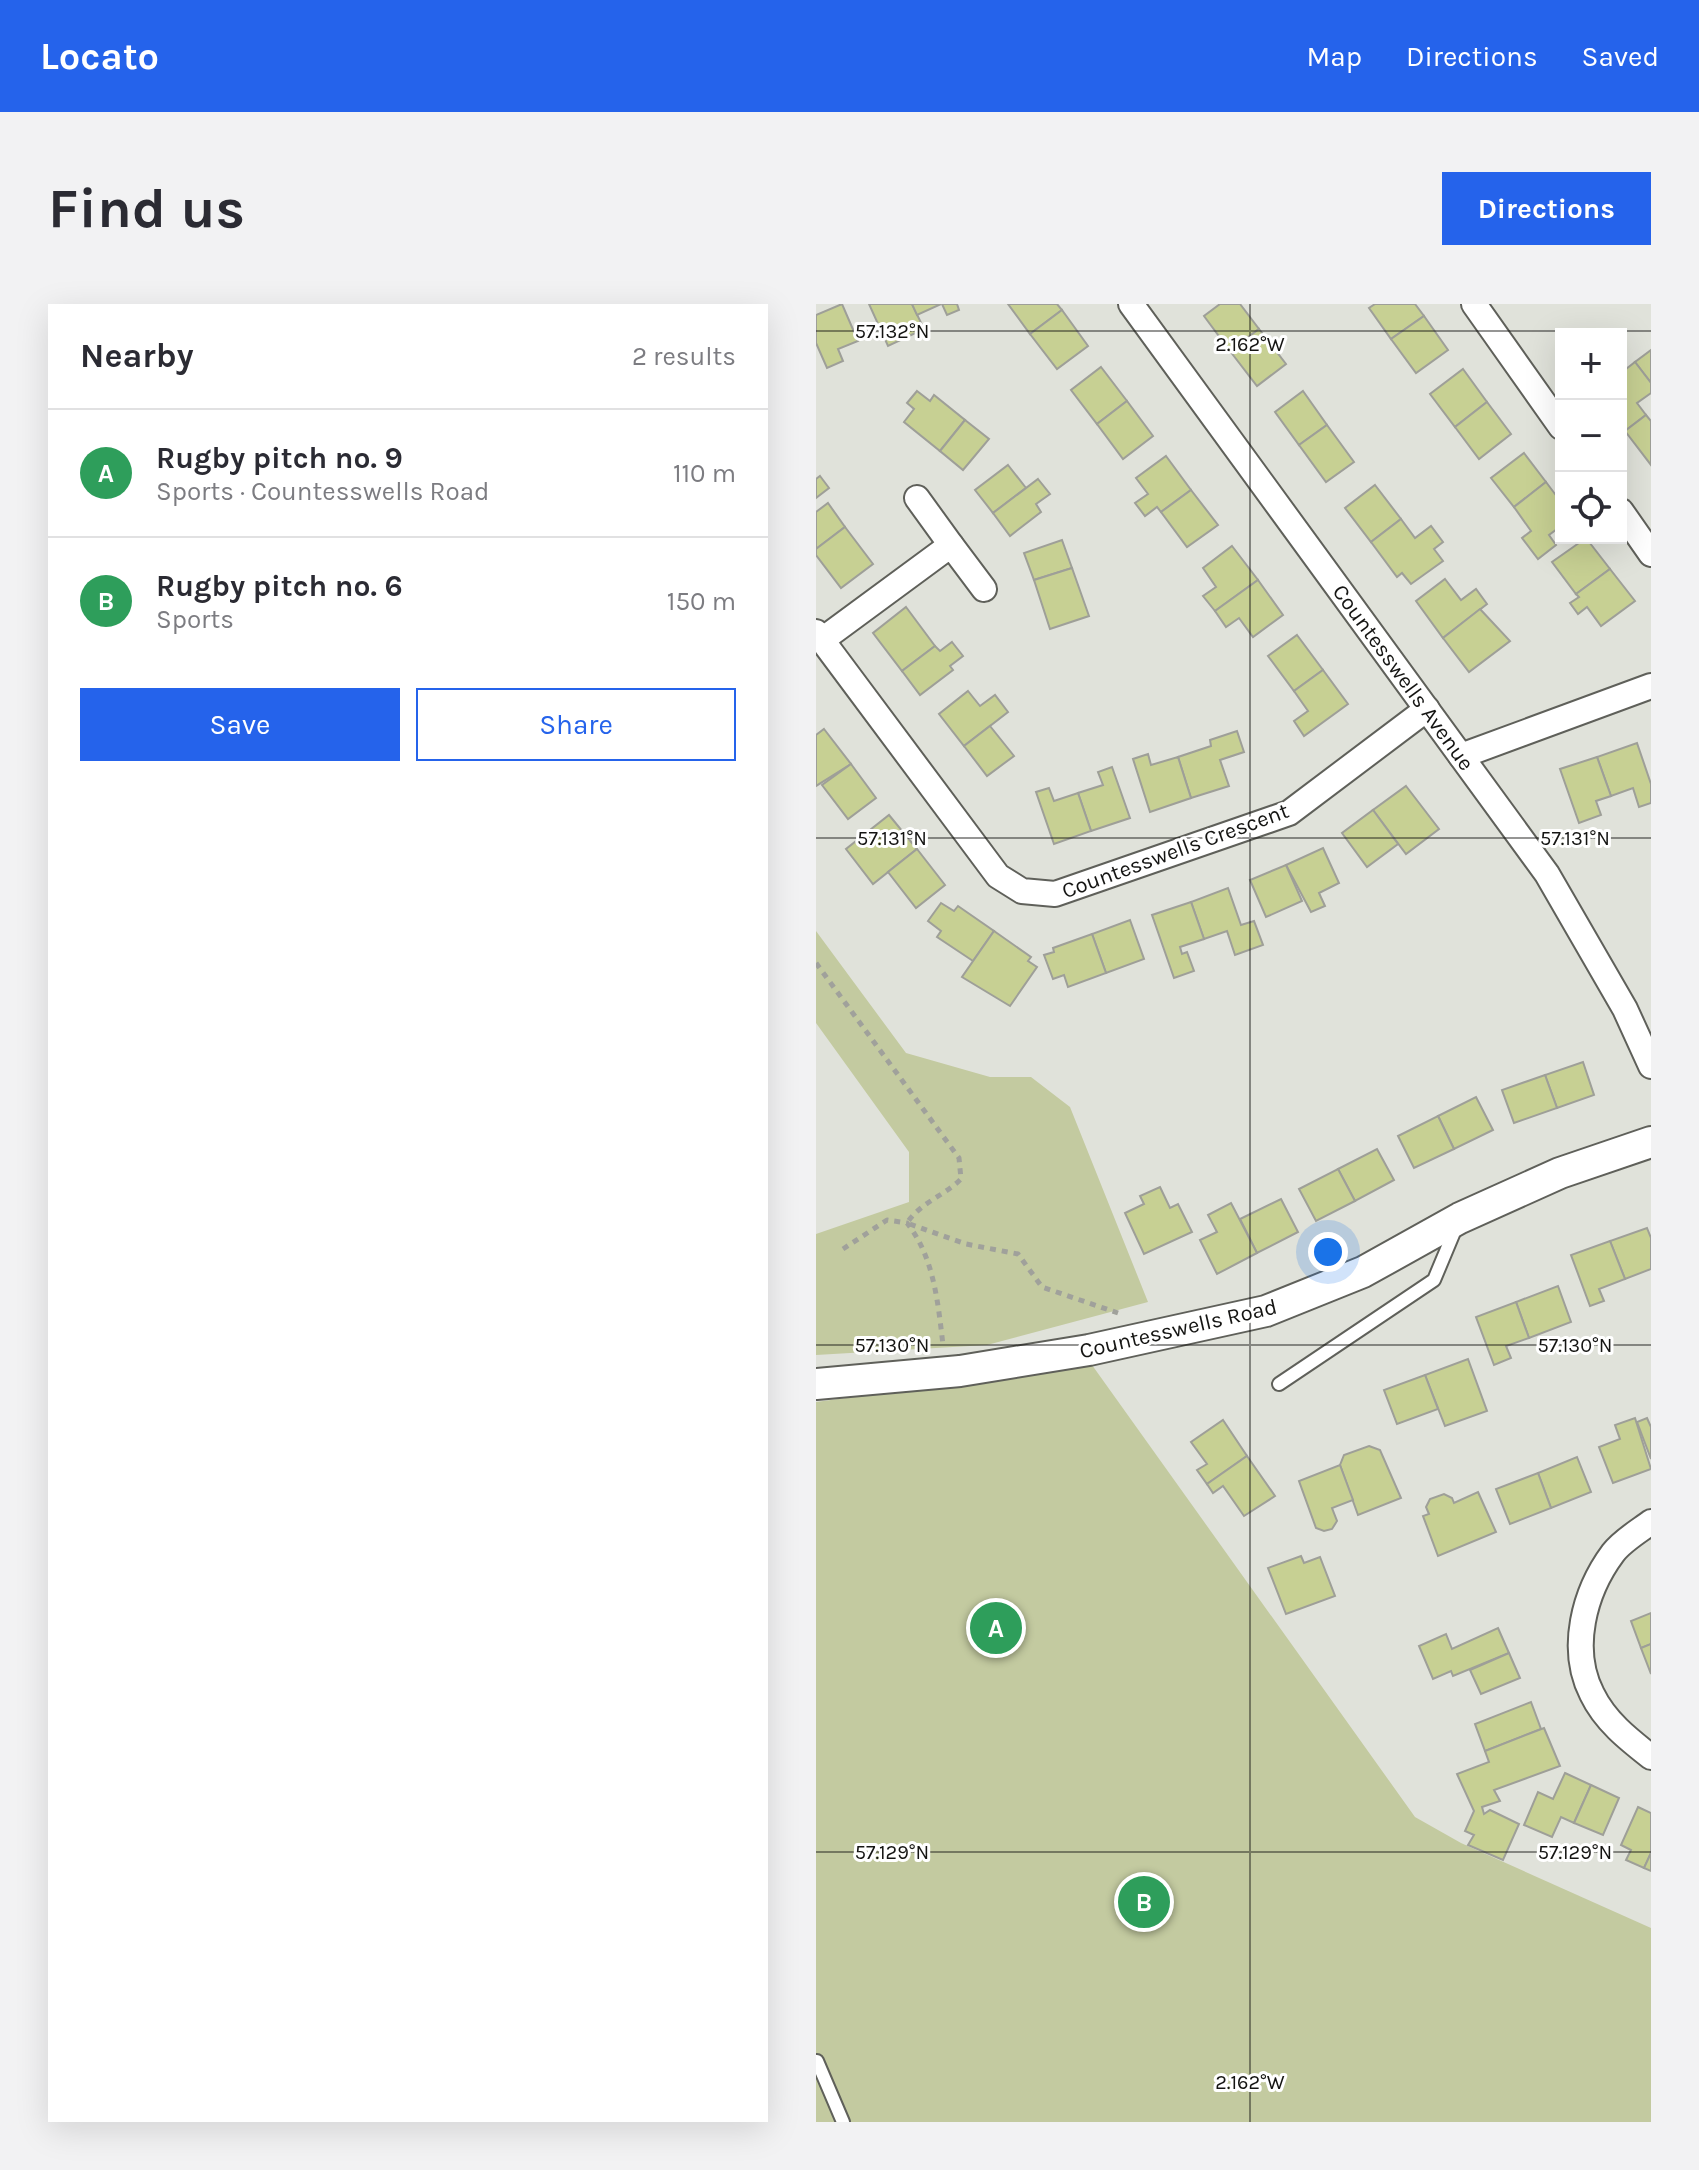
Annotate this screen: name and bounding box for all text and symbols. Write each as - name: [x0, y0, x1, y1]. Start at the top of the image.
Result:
- text: Locato: [40, 34, 159, 79]
- text: Map: [1307, 40, 1362, 73]
- text: Directions: [1406, 40, 1538, 73]
- text: Saved: [1582, 40, 1659, 73]
- button: Directions: [1442, 172, 1651, 245]
- text: Find us: [48, 176, 245, 241]
- text: 57.132°N: [855, 320, 929, 343]
- map controls: [1555, 328, 1627, 544]
- button: +: [1555, 328, 1627, 400]
- text: 2.162°W: [1215, 333, 1285, 356]
- text: Nearby: [80, 336, 194, 376]
- text: 2 results: [632, 341, 736, 372]
- button: −: [1555, 400, 1627, 472]
- text: Rugby pitch no. 9: [156, 440, 403, 476]
- text: A: [98, 458, 114, 489]
- text: 110 m: [673, 458, 736, 489]
- button: locate: [1555, 472, 1627, 544]
- text: Sports · Countesswells Road: [156, 476, 489, 507]
- text: Rugby pitch no. 6: [156, 568, 403, 604]
- street label: Countesswells Avenue: [1327, 580, 1479, 776]
- text: B: [98, 586, 114, 617]
- text: 150 m: [667, 586, 736, 617]
- text: Sports: [156, 604, 234, 635]
- button: Save: [80, 688, 400, 761]
- button: Share: [416, 688, 736, 761]
- street label: Countesswells Crescent: [1058, 798, 1292, 904]
- text: 57.131°N: [857, 827, 927, 850]
- text: 57.131°N: [1540, 827, 1610, 850]
- your location: [1308, 1232, 1348, 1272]
- street label: Countesswells Road: [1077, 1294, 1279, 1364]
- text: 57.130°N: [854, 1334, 930, 1357]
- text: 57.130°N: [1537, 1334, 1613, 1357]
- pin: A: [970, 1598, 1022, 1658]
- text: 57.129°N: [855, 1841, 929, 1864]
- text: 57.129°N: [1538, 1841, 1612, 1864]
- pin: B: [1118, 1872, 1170, 1932]
- text: 2.162°W: [1215, 2071, 1285, 2094]

